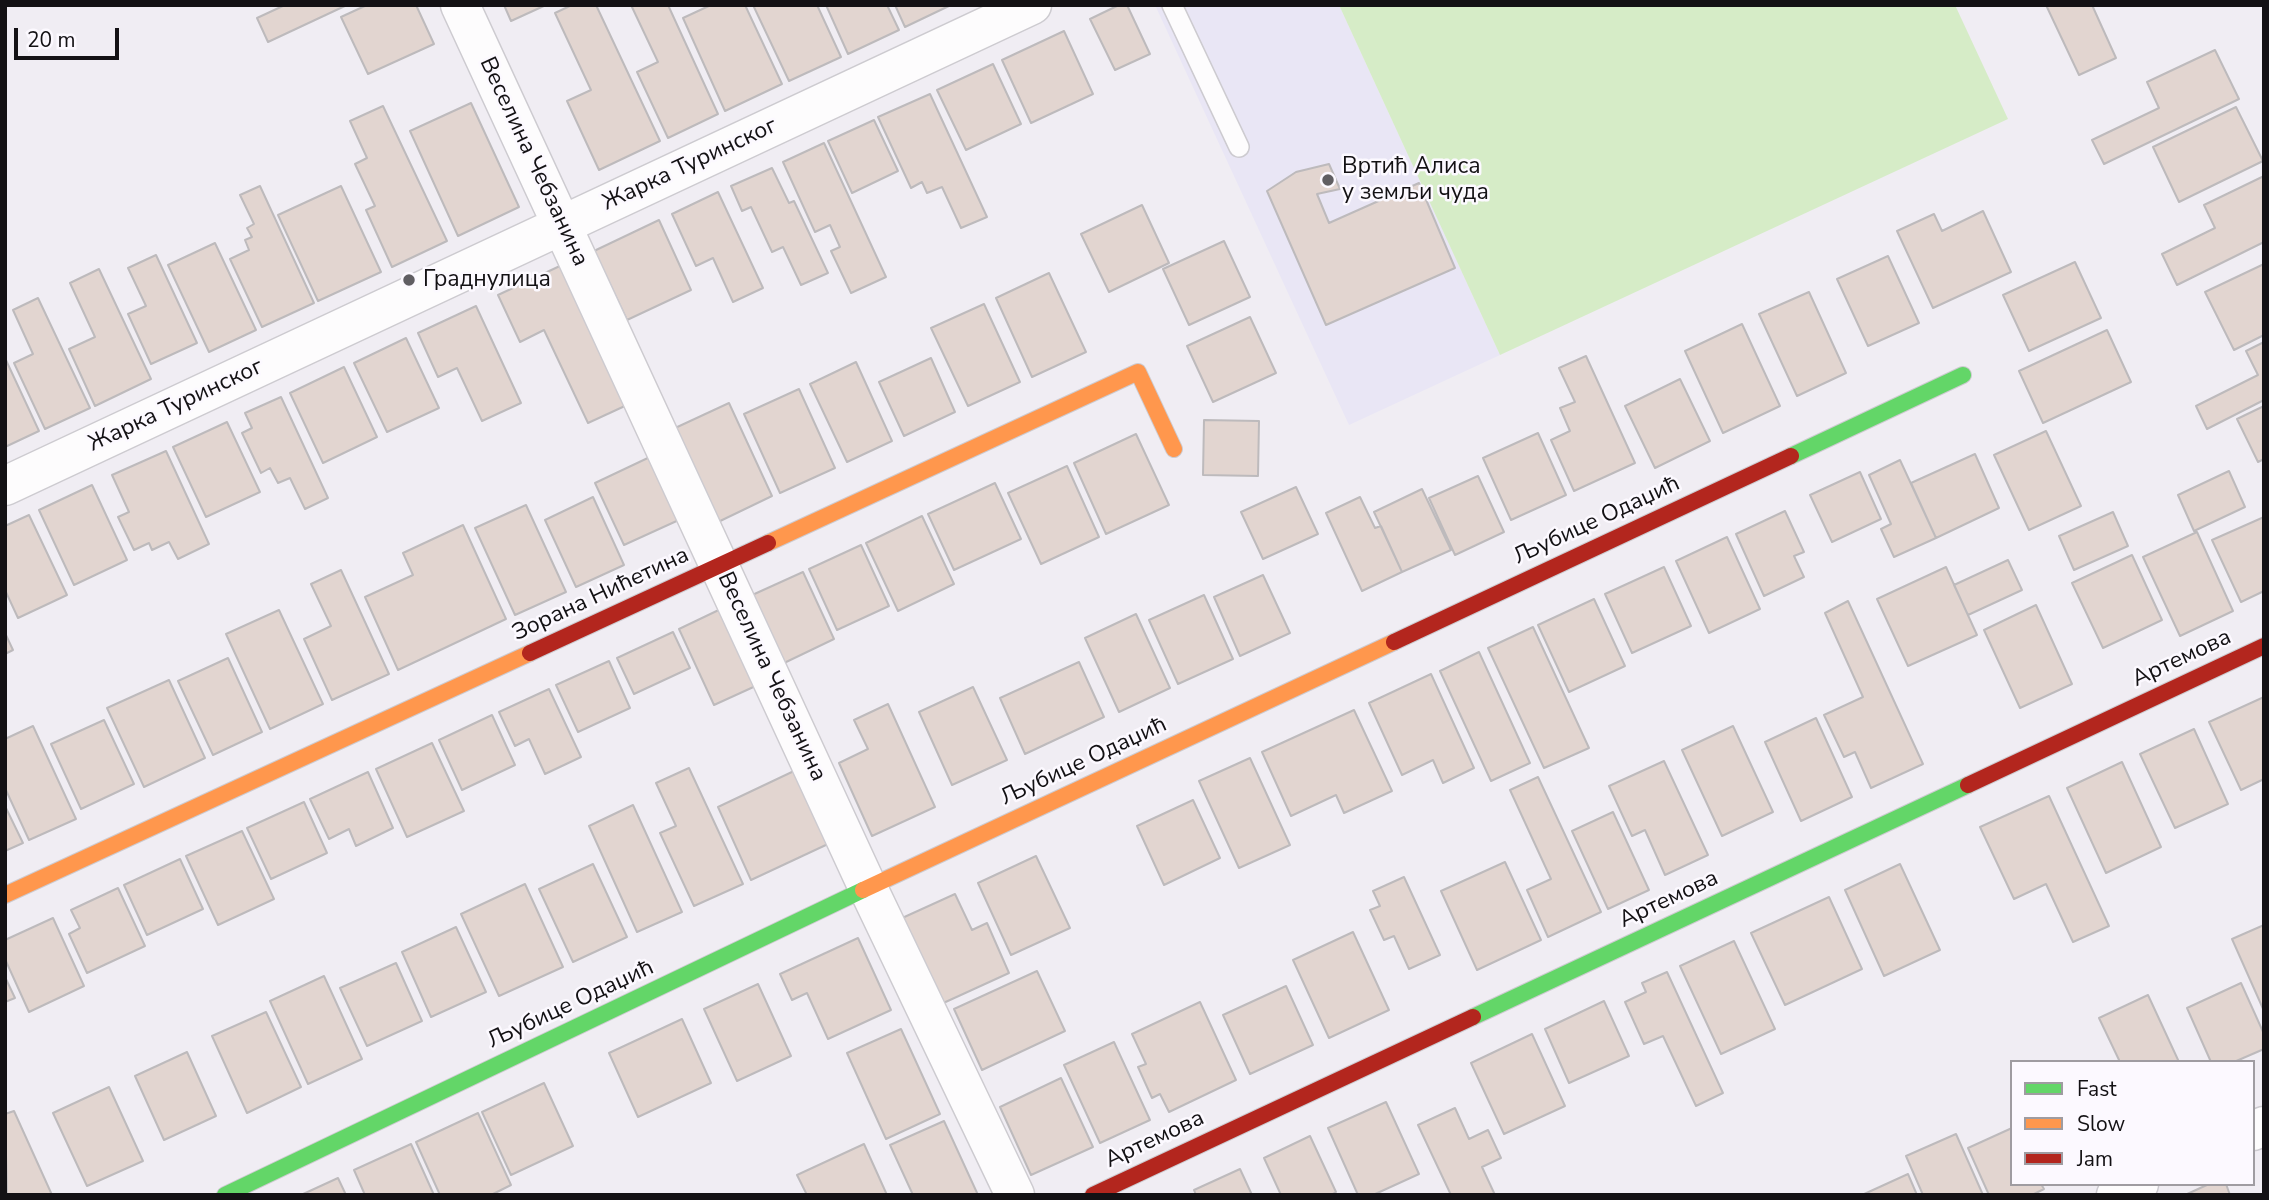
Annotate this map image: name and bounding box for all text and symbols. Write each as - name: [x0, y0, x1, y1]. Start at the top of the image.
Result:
- scale bar: [18, 14, 122, 58]
- text: 20 m: [27, 26, 76, 54]
- street label: Веселина Чебзанина: [472, 53, 594, 271]
- street label: Жарка Туринског: [598, 112, 782, 218]
- place label: Вртић Алиса у земљи чуда: [1342, 153, 1489, 207]
- marker: Вртић Алиса у земљи чуда: [1320, 172, 1336, 188]
- place label: Граднулица: [423, 266, 551, 294]
- marker: Граднулица: [401, 272, 417, 288]
- street label: Жарка Туринског: [84, 353, 268, 459]
- street label: Љубице Одаџић: [1510, 470, 1684, 572]
- street label: Зорана Нићетина: [508, 542, 694, 648]
- street label: Веселина Чебзанина: [710, 568, 832, 786]
- street label: Артемова: [2128, 624, 2236, 694]
- street label: Љубице Одаџић: [997, 711, 1171, 813]
- street label: Артемова: [1615, 865, 1723, 935]
- street label: Љубице Одаџић: [484, 954, 658, 1056]
- legend: [2010, 1060, 2255, 1186]
- text: Fast: [2077, 1075, 2117, 1103]
- street label: Артемова: [1101, 1105, 1209, 1175]
- text: Slow: [2077, 1110, 2125, 1138]
- text: Jam: [2077, 1145, 2113, 1173]

